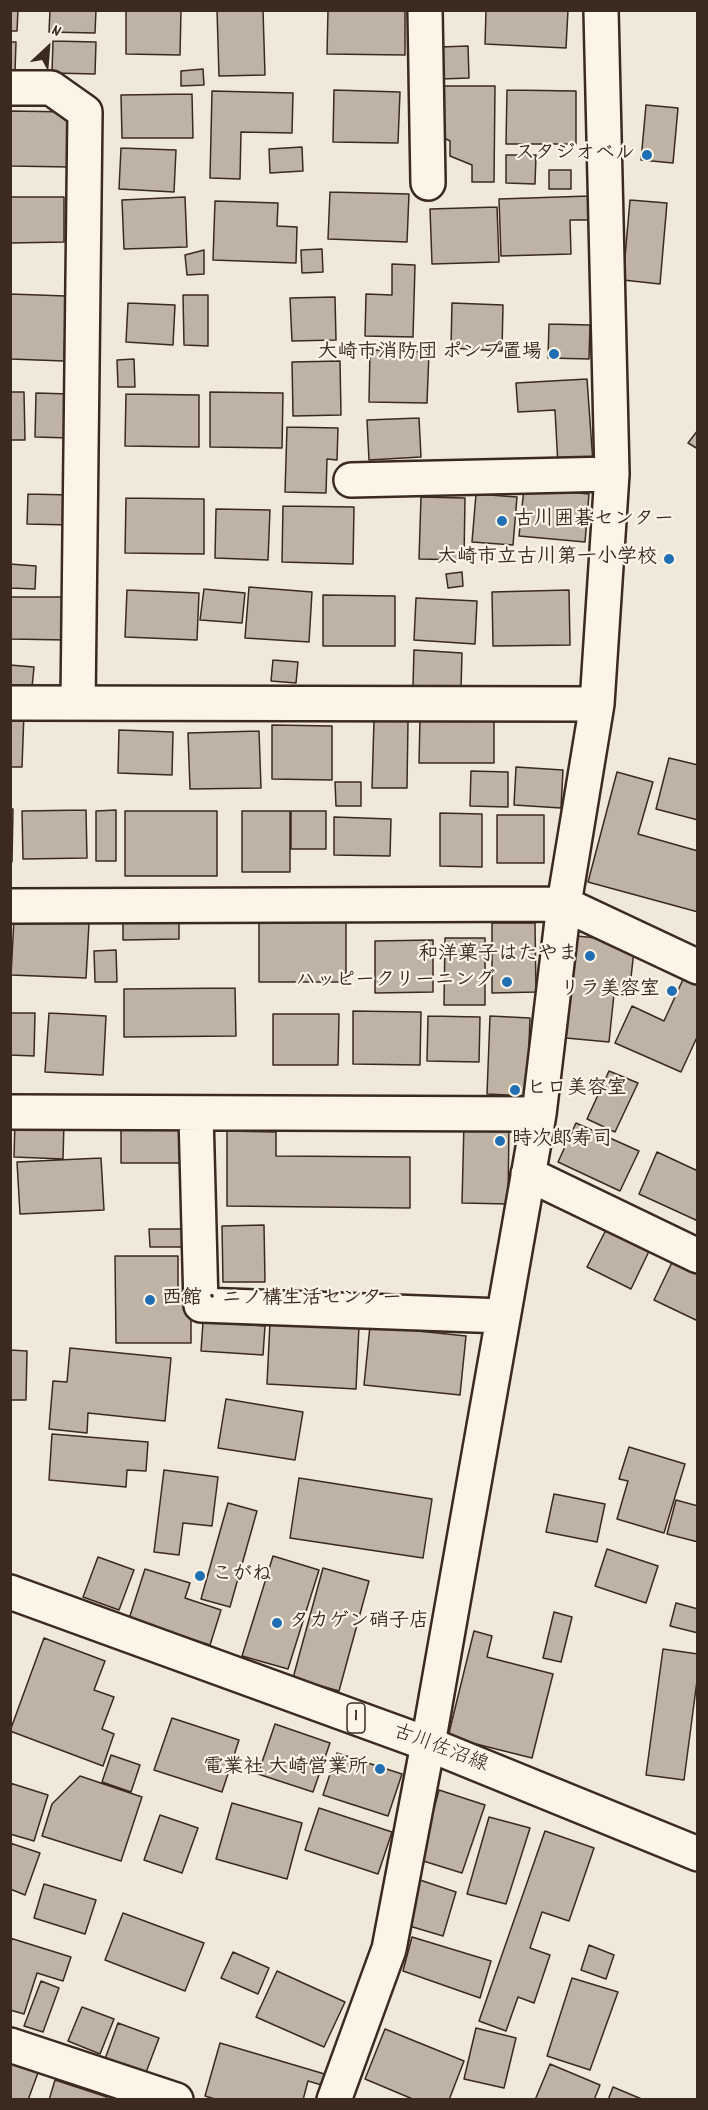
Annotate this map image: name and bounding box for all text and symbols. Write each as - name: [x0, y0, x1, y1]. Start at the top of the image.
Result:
- north arrow: [18, 18, 78, 78]
- text: N: [48, 19, 65, 43]
- place label: スタジオベル: [515, 143, 635, 167]
- marker: スタジオベル: [640, 148, 654, 162]
- place label: 大崎市消防団 ポンプ置場: [317, 342, 542, 366]
- marker: 大崎市消防団 ポンプ置場: [547, 347, 561, 361]
- place label: 古川囲碁センター: [514, 509, 674, 533]
- marker: 古川囲碁センター: [495, 514, 509, 528]
- place label: 大崎市立古川第一小学校: [437, 547, 657, 571]
- marker: 大崎市立古川第一小学校: [662, 552, 676, 566]
- place label: 和洋菓子はたやま: [418, 944, 578, 968]
- marker: 和洋菓子はたやま: [583, 949, 597, 963]
- place label: ハッピークリーニング: [296, 970, 495, 994]
- marker: ハッピークリーニング: [500, 975, 514, 989]
- place label: リラ美容室: [560, 979, 660, 1003]
- marker: リラ美容室: [665, 984, 679, 998]
- place label: ヒロ美容室: [527, 1078, 627, 1102]
- marker: ヒロ美容室: [508, 1083, 522, 1097]
- place label: 時次郎寿司: [512, 1129, 612, 1153]
- marker: 時次郎寿司: [493, 1134, 507, 1148]
- place label: 西館・ニノ構生活センター: [162, 1288, 402, 1312]
- marker: 西館・ニノ構生活センター: [143, 1293, 157, 1307]
- place label: こがね: [212, 1564, 272, 1588]
- marker: こがね: [193, 1569, 207, 1583]
- place label: タカゲン硝子店: [289, 1611, 429, 1635]
- marker: タカゲン硝子店: [270, 1616, 284, 1630]
- road number: 1: [347, 1703, 365, 1733]
- street label: 古川佐沼線: [389, 1721, 491, 1779]
- place label: 電業社 大崎営業所: [203, 1757, 368, 1781]
- marker: 電業社 大崎営業所: [373, 1762, 387, 1776]

